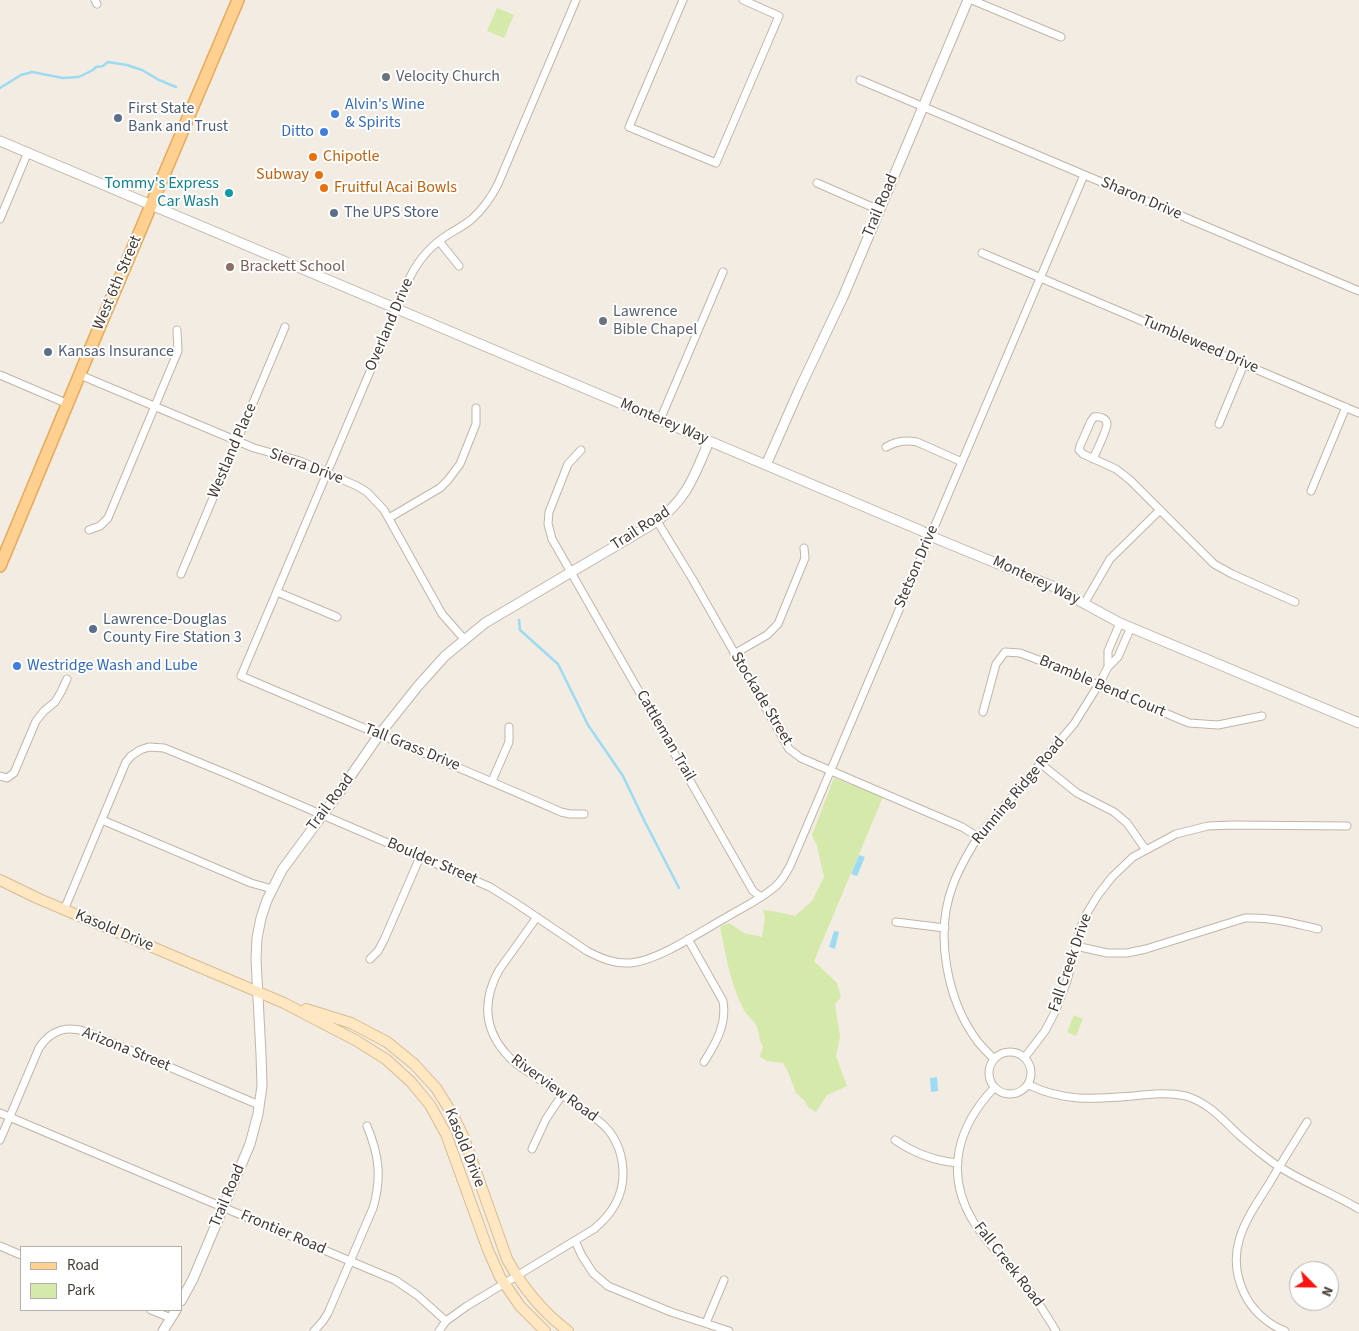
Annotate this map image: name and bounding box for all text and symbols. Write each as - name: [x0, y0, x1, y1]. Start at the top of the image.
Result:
- place label: Velocity Church: [396, 67, 500, 87]
- marker: Velocity Church: [380, 71, 392, 83]
- place label: Alvin's Wine & Spirits: [345, 95, 425, 133]
- place label: First State Bank and Trust: [128, 99, 228, 137]
- marker: Alvin's Wine & Spirits: [329, 108, 341, 120]
- marker: First State Bank and Trust: [112, 112, 124, 124]
- place label: Ditto: [281, 122, 314, 142]
- marker: Ditto: [318, 126, 330, 138]
- place label: Chipotle: [323, 147, 379, 167]
- marker: Chipotle: [307, 151, 319, 163]
- place label: Subway: [256, 165, 309, 185]
- marker: Subway: [313, 169, 325, 181]
- street label: Trail Road: [859, 172, 903, 240]
- street label: Sharon Drive: [1098, 173, 1184, 225]
- place label: Tommy's Express Car Wash: [105, 174, 219, 212]
- place label: Fruitful Acai Bowls: [334, 178, 457, 198]
- marker: Fruitful Acai Bowls: [318, 182, 330, 194]
- marker: Tommy's Express Car Wash: [223, 187, 235, 199]
- place label: The UPS Store: [344, 203, 439, 223]
- marker: The UPS Store: [328, 207, 340, 219]
- street label: West 6th Street: [89, 233, 147, 333]
- place label: Brackett School: [240, 257, 345, 277]
- marker: Brackett School: [224, 261, 236, 273]
- street label: Overland Drive: [362, 276, 418, 374]
- place label: Lawrence Bible Chapel: [613, 302, 697, 340]
- street label: Tumbleweed Drive: [1139, 312, 1261, 378]
- marker: Lawrence Bible Chapel: [597, 315, 609, 327]
- place label: Kansas Insurance: [58, 342, 174, 362]
- marker: Kansas Insurance: [42, 346, 54, 358]
- street label: Monterey Way: [617, 395, 711, 449]
- street label: Westland Place: [204, 401, 262, 501]
- street label: Sierra Drive: [266, 445, 346, 489]
- street label: Trail Road: [608, 503, 674, 555]
- street label: Stetson Drive: [891, 523, 943, 611]
- street label: Monterey Way: [989, 552, 1083, 610]
- place label: Lawrence-Douglas County Fire Station 3: [103, 610, 242, 648]
- marker: Lawrence-Douglas County Fire Station 3: [87, 623, 99, 635]
- street label: Stockade Street: [726, 649, 796, 749]
- street label: Bramble Bend Court: [1036, 652, 1168, 722]
- place label: Westridge Wash and Lube: [27, 656, 198, 676]
- marker: Westridge Wash and Lube: [11, 660, 23, 672]
- street label: Cattleman Trail: [631, 687, 699, 785]
- street label: Tall Grass Drive: [361, 720, 463, 776]
- street label: Running Ridge Road: [968, 733, 1070, 849]
- street label: Trail Road: [303, 771, 359, 835]
- street label: Boulder Street: [384, 834, 480, 890]
- street label: Kasold Drive: [72, 906, 156, 956]
- street label: Fall Creek Drive: [1045, 911, 1097, 1015]
- street label: Arizona Street: [79, 1024, 173, 1076]
- street label: Riverview Road: [507, 1051, 601, 1127]
- street label: Kasold Drive: [439, 1106, 489, 1190]
- street label: Trail Road: [206, 1162, 250, 1230]
- street label: Frontier Road: [237, 1206, 329, 1260]
- street label: Fall Creek Road: [969, 1219, 1047, 1311]
- legend: [20, 1246, 182, 1311]
- text: Road: [67, 1255, 99, 1276]
- north arrow: [1289, 1261, 1339, 1311]
- text: Park: [67, 1280, 95, 1301]
- text: N: [1316, 1283, 1338, 1300]

